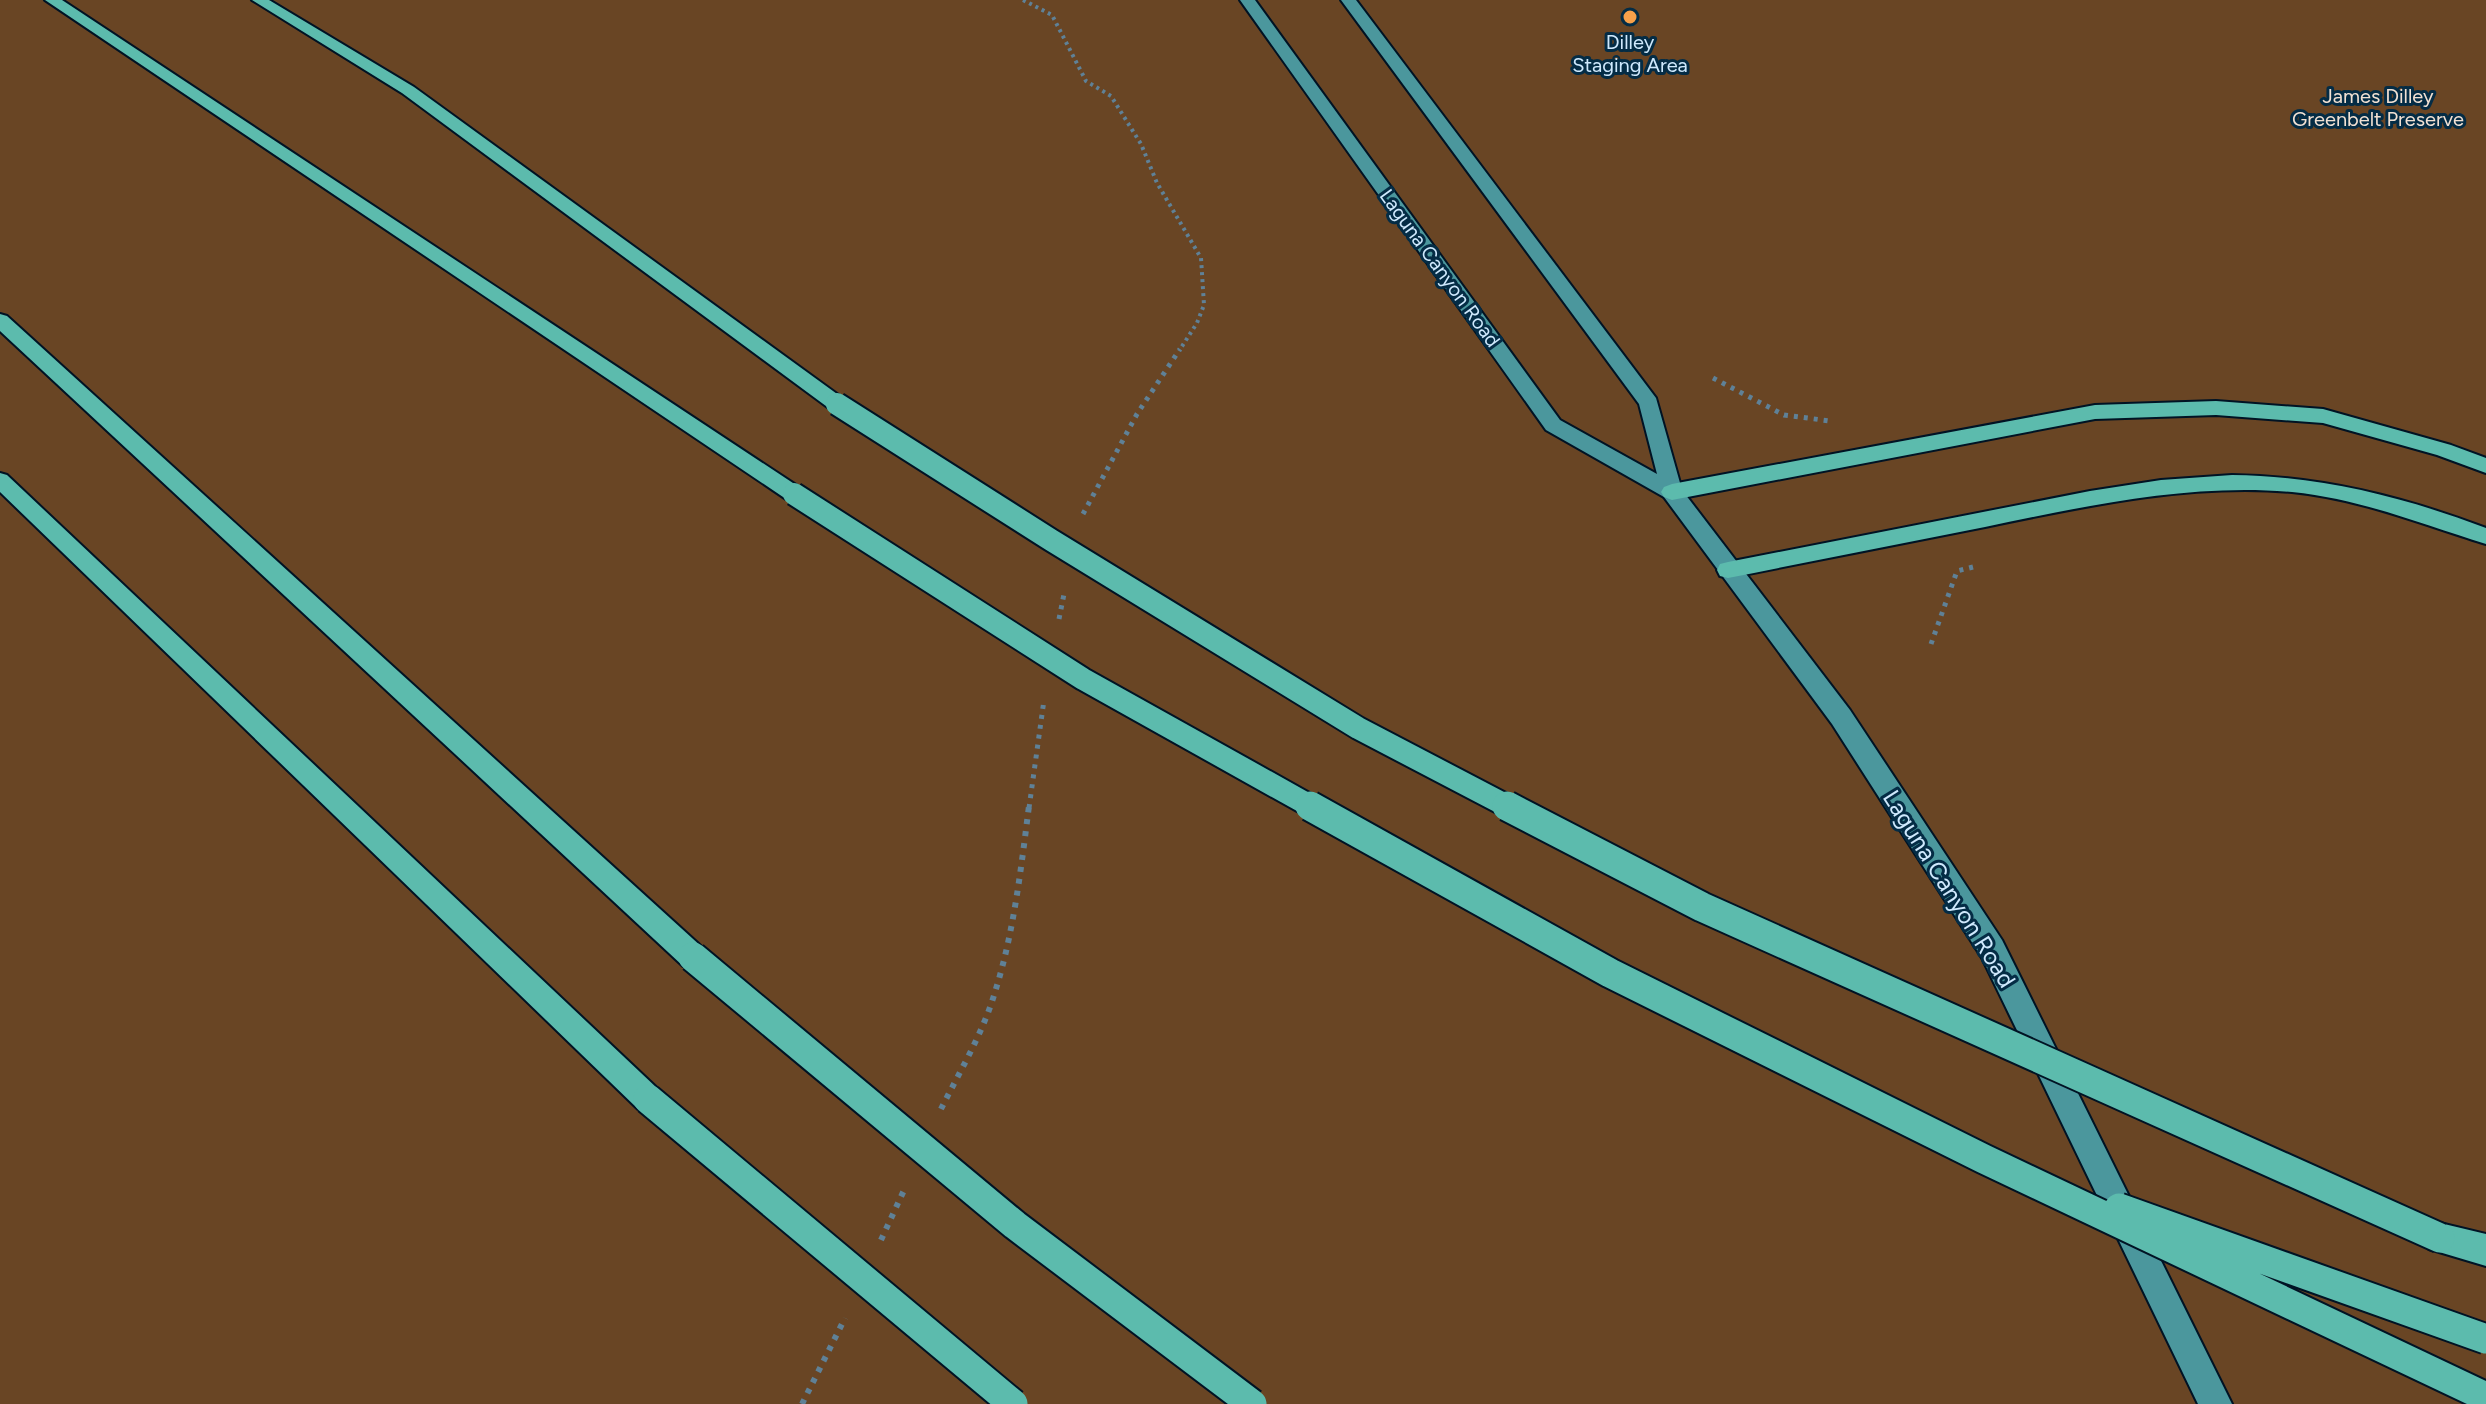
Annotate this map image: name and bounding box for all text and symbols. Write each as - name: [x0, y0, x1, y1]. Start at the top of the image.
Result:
- marker: Dilley Staging Area: [1621, 8, 1639, 26]
- place label: Dilley Staging Area: [1572, 30, 1688, 77]
- park label: James Dilley Greenbelt Preserve: [2292, 84, 2464, 131]
- street label: Laguna Canyon Road: [1375, 184, 1505, 352]
- street label: Laguna Canyon Road: [1877, 785, 2022, 993]

